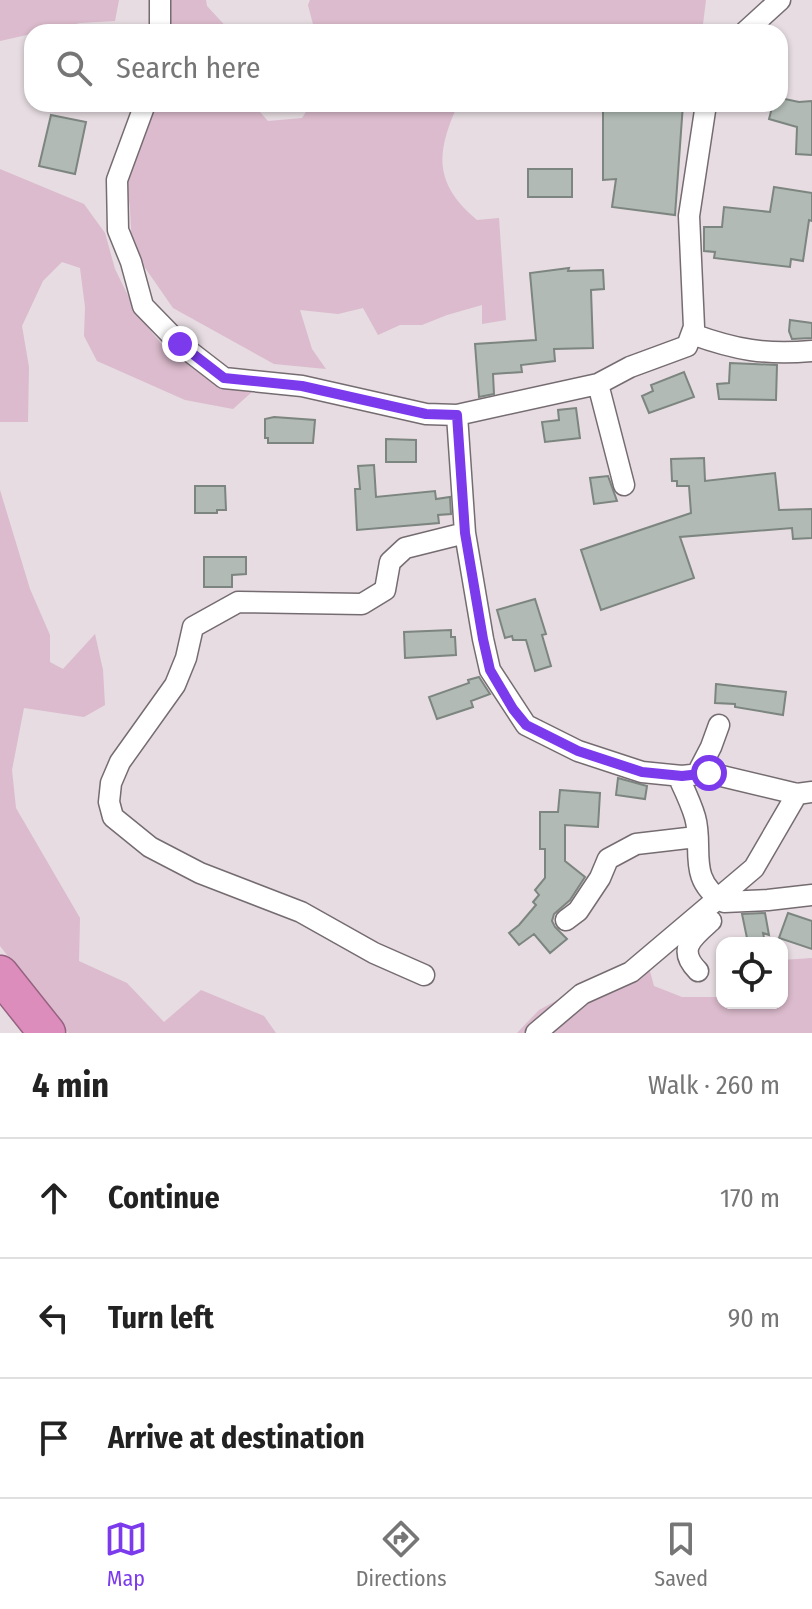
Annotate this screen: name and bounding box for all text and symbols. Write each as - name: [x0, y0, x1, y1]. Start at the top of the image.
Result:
- search box: [24, 24, 788, 112]
- icon: search: [52, 46, 96, 90]
- text: Search here: [116, 50, 261, 86]
- route end: [162, 326, 198, 362]
- route start: [691, 755, 727, 791]
- map controls: [716, 937, 788, 1009]
- button: locate: [716, 937, 788, 1009]
- text: 4 min: [32, 1065, 109, 1106]
- text: Walk · 260 m: [648, 1070, 780, 1101]
- icon: ahead: [32, 1176, 76, 1220]
- text: Continue: [108, 1180, 220, 1216]
- text: 170 m: [720, 1183, 780, 1214]
- icon: left: [32, 1296, 76, 1340]
- text: Turn left: [108, 1300, 214, 1336]
- text: 90 m: [728, 1303, 780, 1334]
- icon: arrive: [32, 1416, 76, 1460]
- text: Arrive at destination: [108, 1420, 365, 1456]
- tab: Map: [104, 1517, 148, 1592]
- tab: Directions: [356, 1517, 447, 1592]
- tab: Saved: [654, 1517, 708, 1592]

